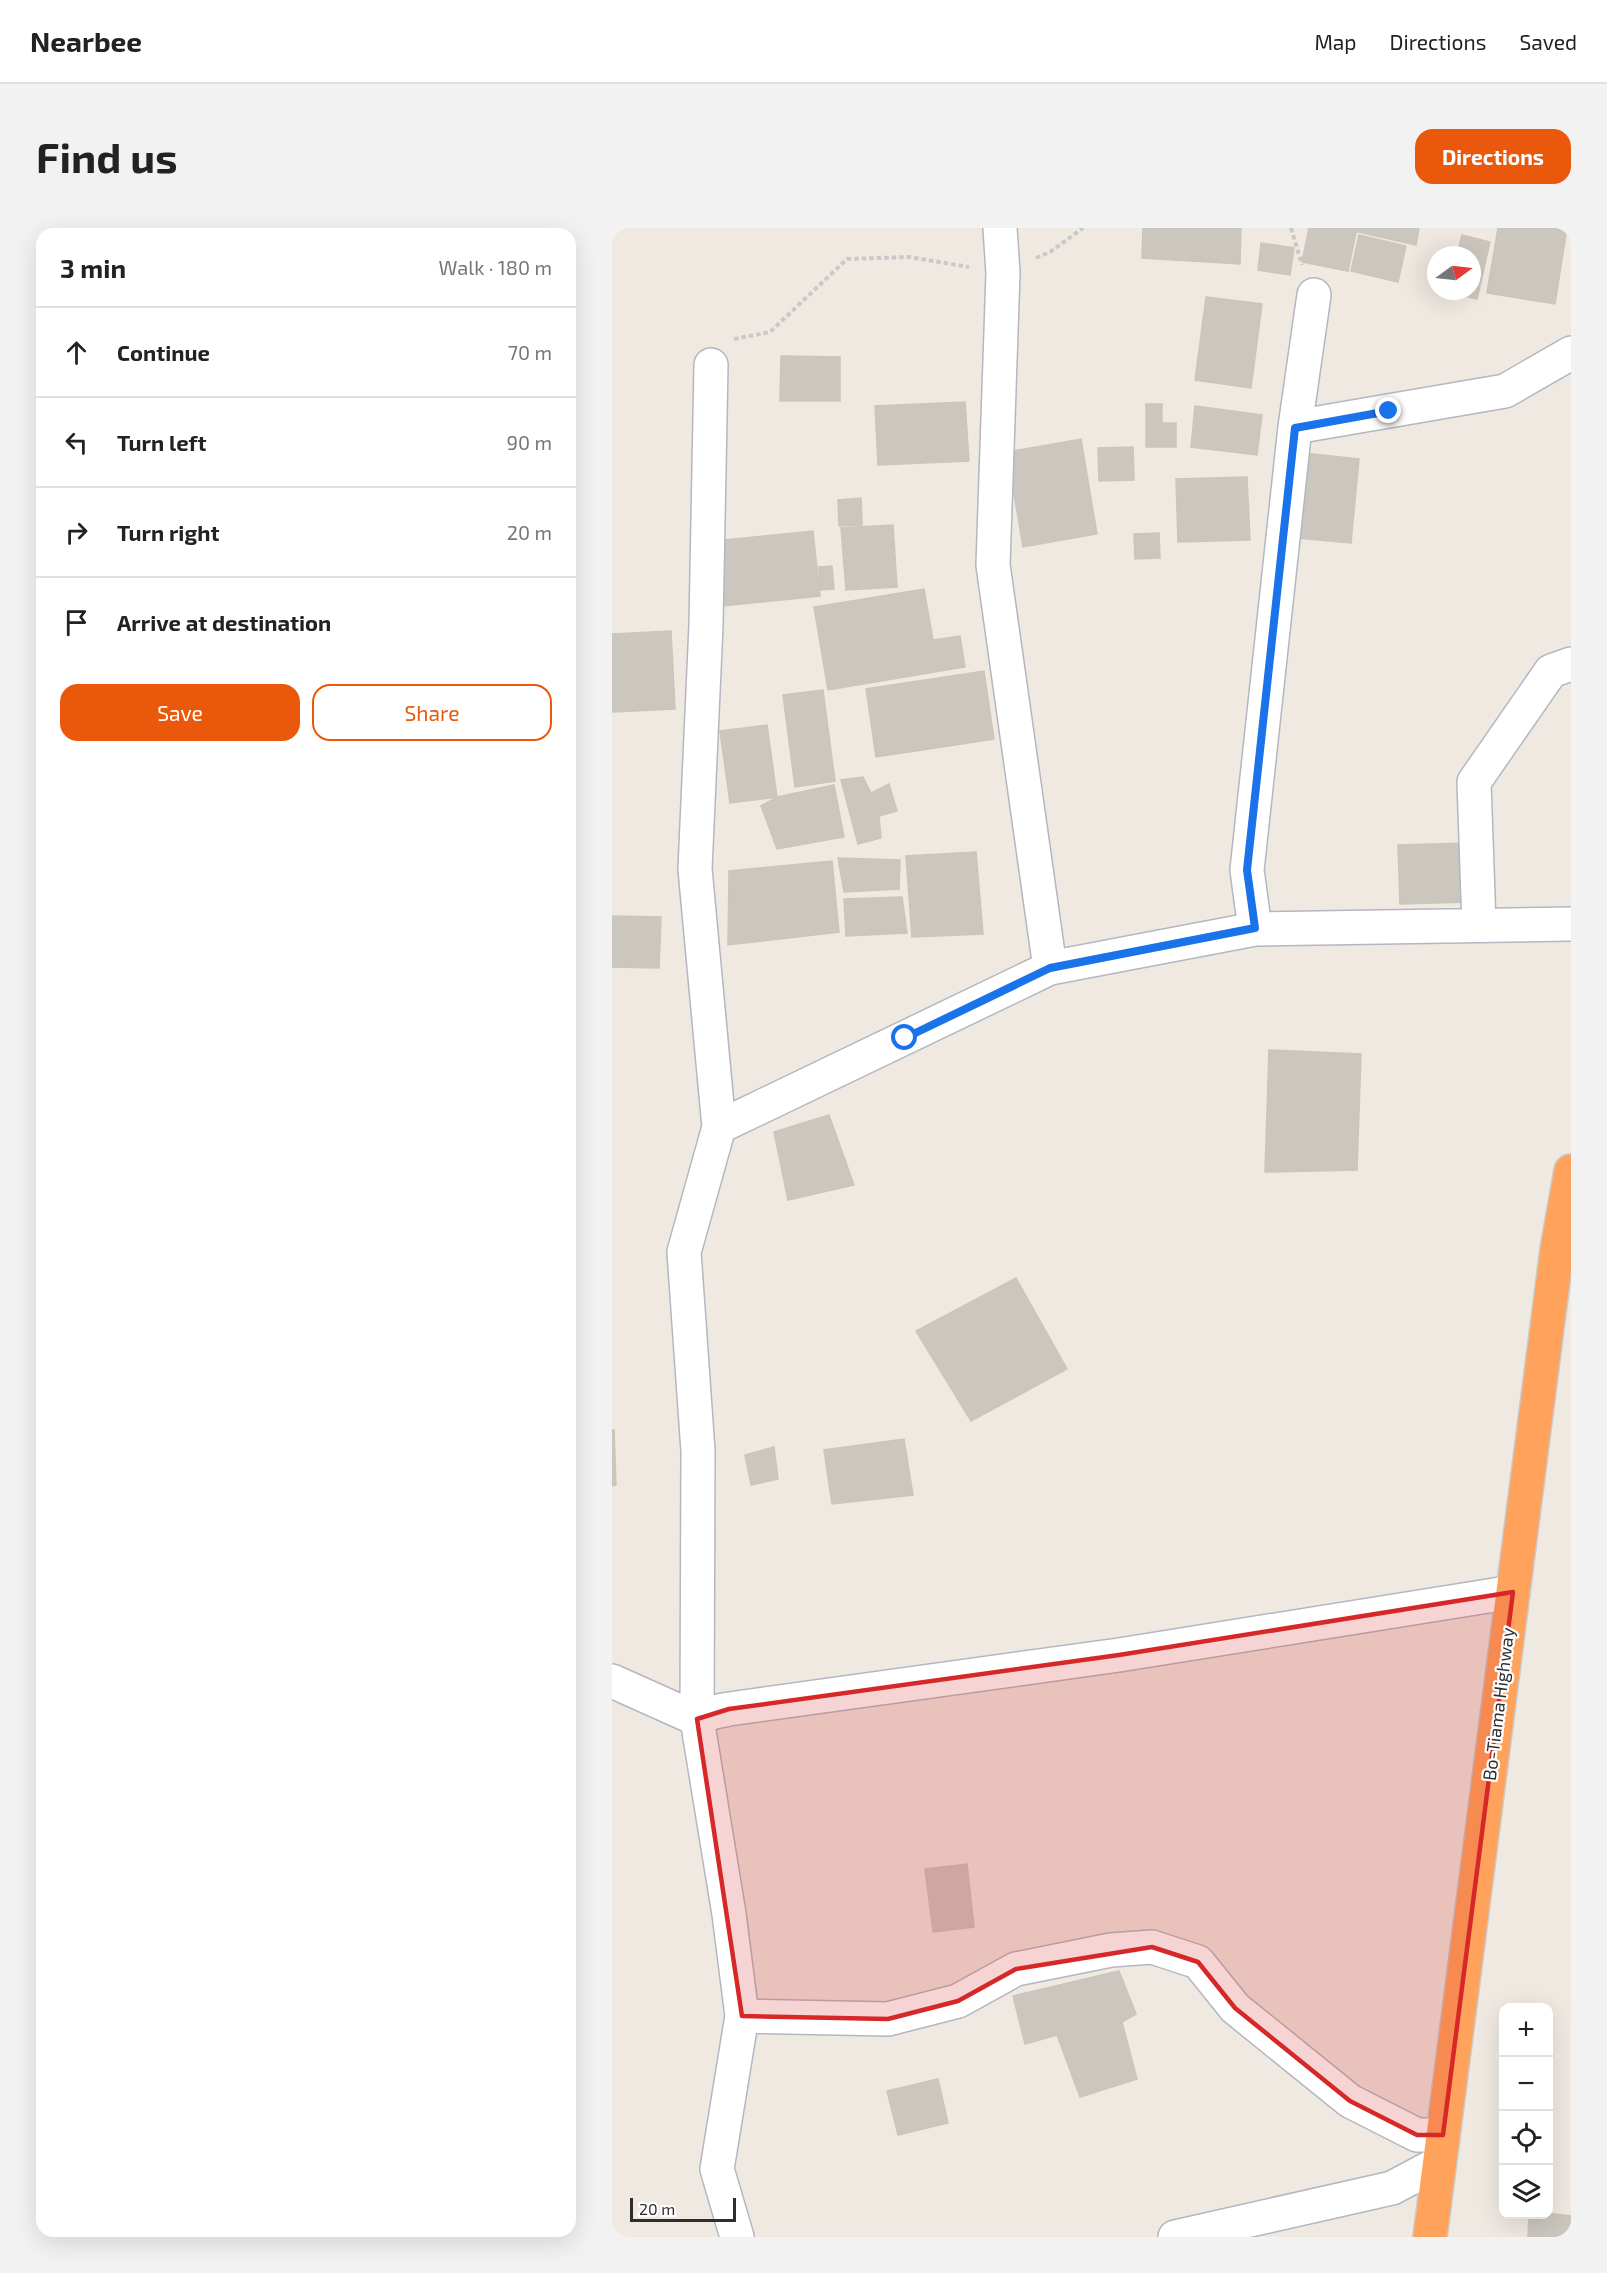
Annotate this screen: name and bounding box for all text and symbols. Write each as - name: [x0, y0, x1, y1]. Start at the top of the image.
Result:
- text: Nearbee: [30, 24, 142, 58]
- text: Map: [1314, 29, 1357, 54]
- text: Directions: [1390, 29, 1486, 54]
- text: Saved: [1519, 29, 1577, 54]
- button: Directions: [1415, 129, 1571, 184]
- text: Find us: [36, 131, 178, 181]
- north arrow: [1427, 246, 1481, 300]
- text: 3 min: [60, 252, 126, 283]
- text: Walk · 180 m: [439, 255, 552, 279]
- icon: ahead: [60, 336, 93, 369]
- text: Continue: [117, 339, 210, 365]
- text: 70 m: [508, 340, 552, 364]
- route end: [1375, 397, 1401, 423]
- icon: left: [60, 426, 93, 459]
- text: Turn left: [117, 429, 206, 455]
- text: 90 m: [507, 430, 552, 454]
- icon: right: [60, 516, 93, 549]
- text: Turn right: [117, 519, 219, 545]
- text: 20 m: [507, 520, 552, 544]
- icon: arrive: [60, 606, 93, 639]
- text: Arrive at destination: [117, 609, 331, 635]
- button: Save: [60, 684, 300, 741]
- button: Share: [312, 684, 552, 741]
- route start: [891, 1024, 917, 1050]
- street label: Bo-Tiama Highway: [1478, 1626, 1518, 1782]
- map controls: [1499, 2003, 1553, 2219]
- button: +: [1499, 2003, 1553, 2057]
- button: −: [1499, 2057, 1553, 2111]
- button: locate: [1499, 2111, 1553, 2165]
- button: layers: [1499, 2165, 1553, 2219]
- scale bar: [630, 2195, 736, 2222]
- text: 20 m: [639, 2199, 675, 2218]

